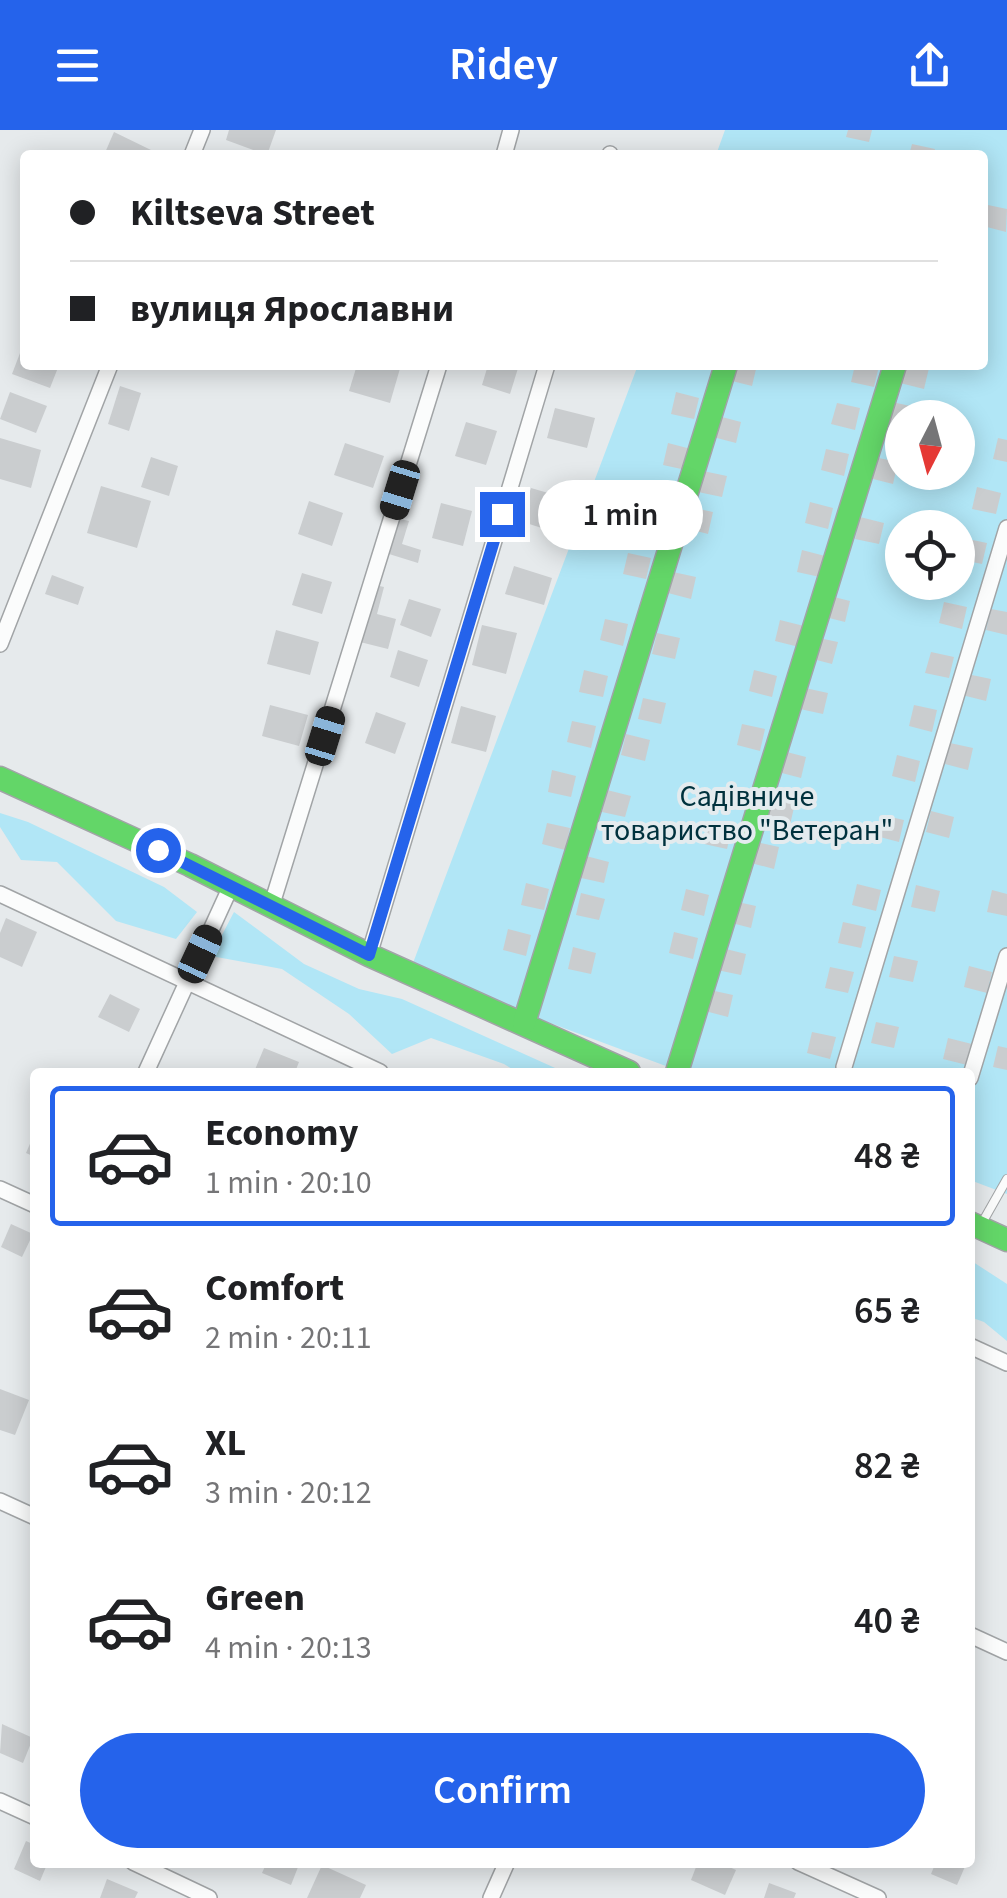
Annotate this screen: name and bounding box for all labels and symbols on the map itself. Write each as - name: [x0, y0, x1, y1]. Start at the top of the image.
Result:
- north arrow: [885, 400, 975, 490]
- car: [377, 457, 423, 523]
- callout: 1 min: [537, 479, 702, 549]
- route end: [480, 492, 525, 537]
- car: [302, 703, 348, 769]
- park label: Садівниче товариство "Ветеран": [601, 775, 893, 852]
- route start: [136, 828, 181, 873]
- car: [174, 920, 226, 988]

